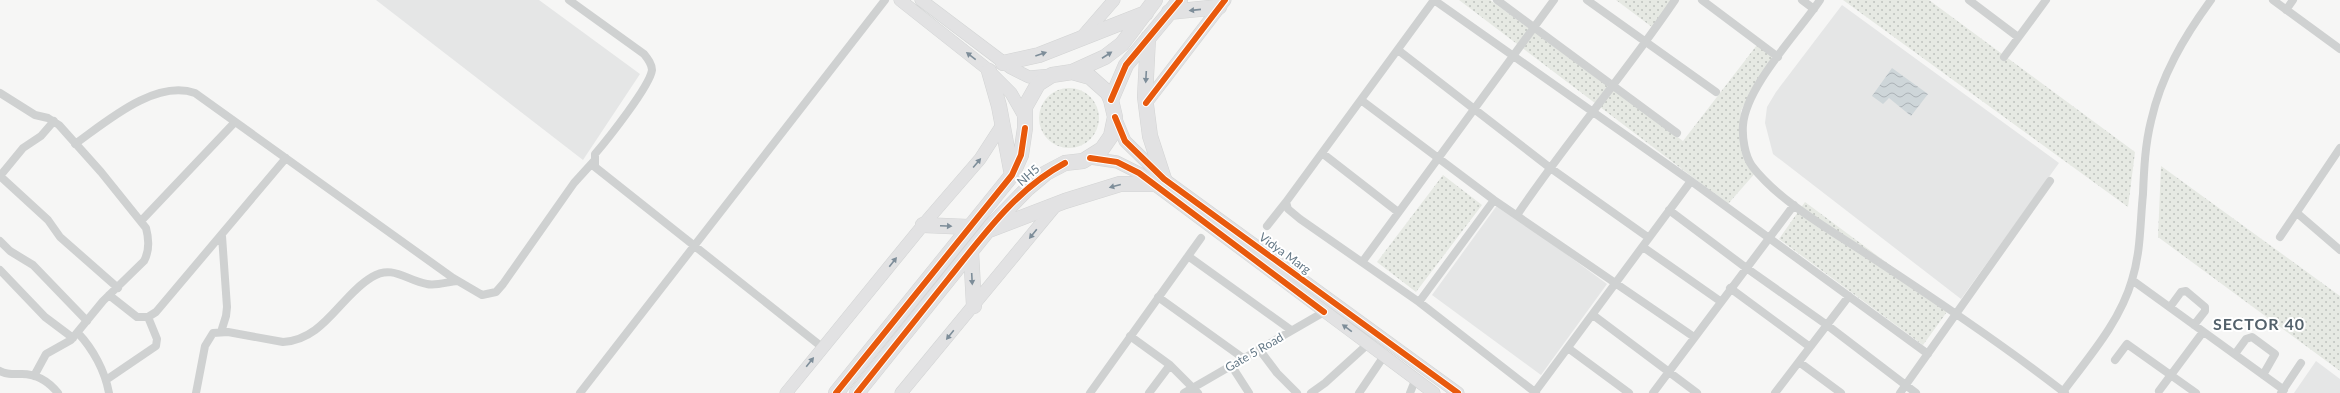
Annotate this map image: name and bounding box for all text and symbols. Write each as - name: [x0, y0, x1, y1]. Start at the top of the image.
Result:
- one-way arrow: [1188, 7, 1201, 13]
- one-way arrow: [1035, 51, 1047, 57]
- one-way arrow: [1101, 51, 1113, 58]
- one-way arrow: [965, 52, 976, 60]
- one-way arrow: [1143, 71, 1149, 84]
- one-way arrow: [973, 157, 982, 168]
- street label: NH5: [1014, 161, 1042, 189]
- one-way arrow: [1109, 183, 1121, 189]
- one-way arrow: [940, 222, 952, 229]
- one-way arrow: [1028, 229, 1037, 240]
- street label: Vidya Marg: [1256, 229, 1314, 277]
- one-way arrow: [889, 257, 898, 268]
- one-way arrow: [969, 273, 975, 286]
- district label: SECTOR 40: [2213, 314, 2305, 333]
- one-way arrow: [1341, 324, 1352, 332]
- one-way arrow: [946, 329, 955, 340]
- street label: Gate 5 Road: [1222, 329, 1286, 375]
- one-way arrow: [806, 357, 815, 368]

